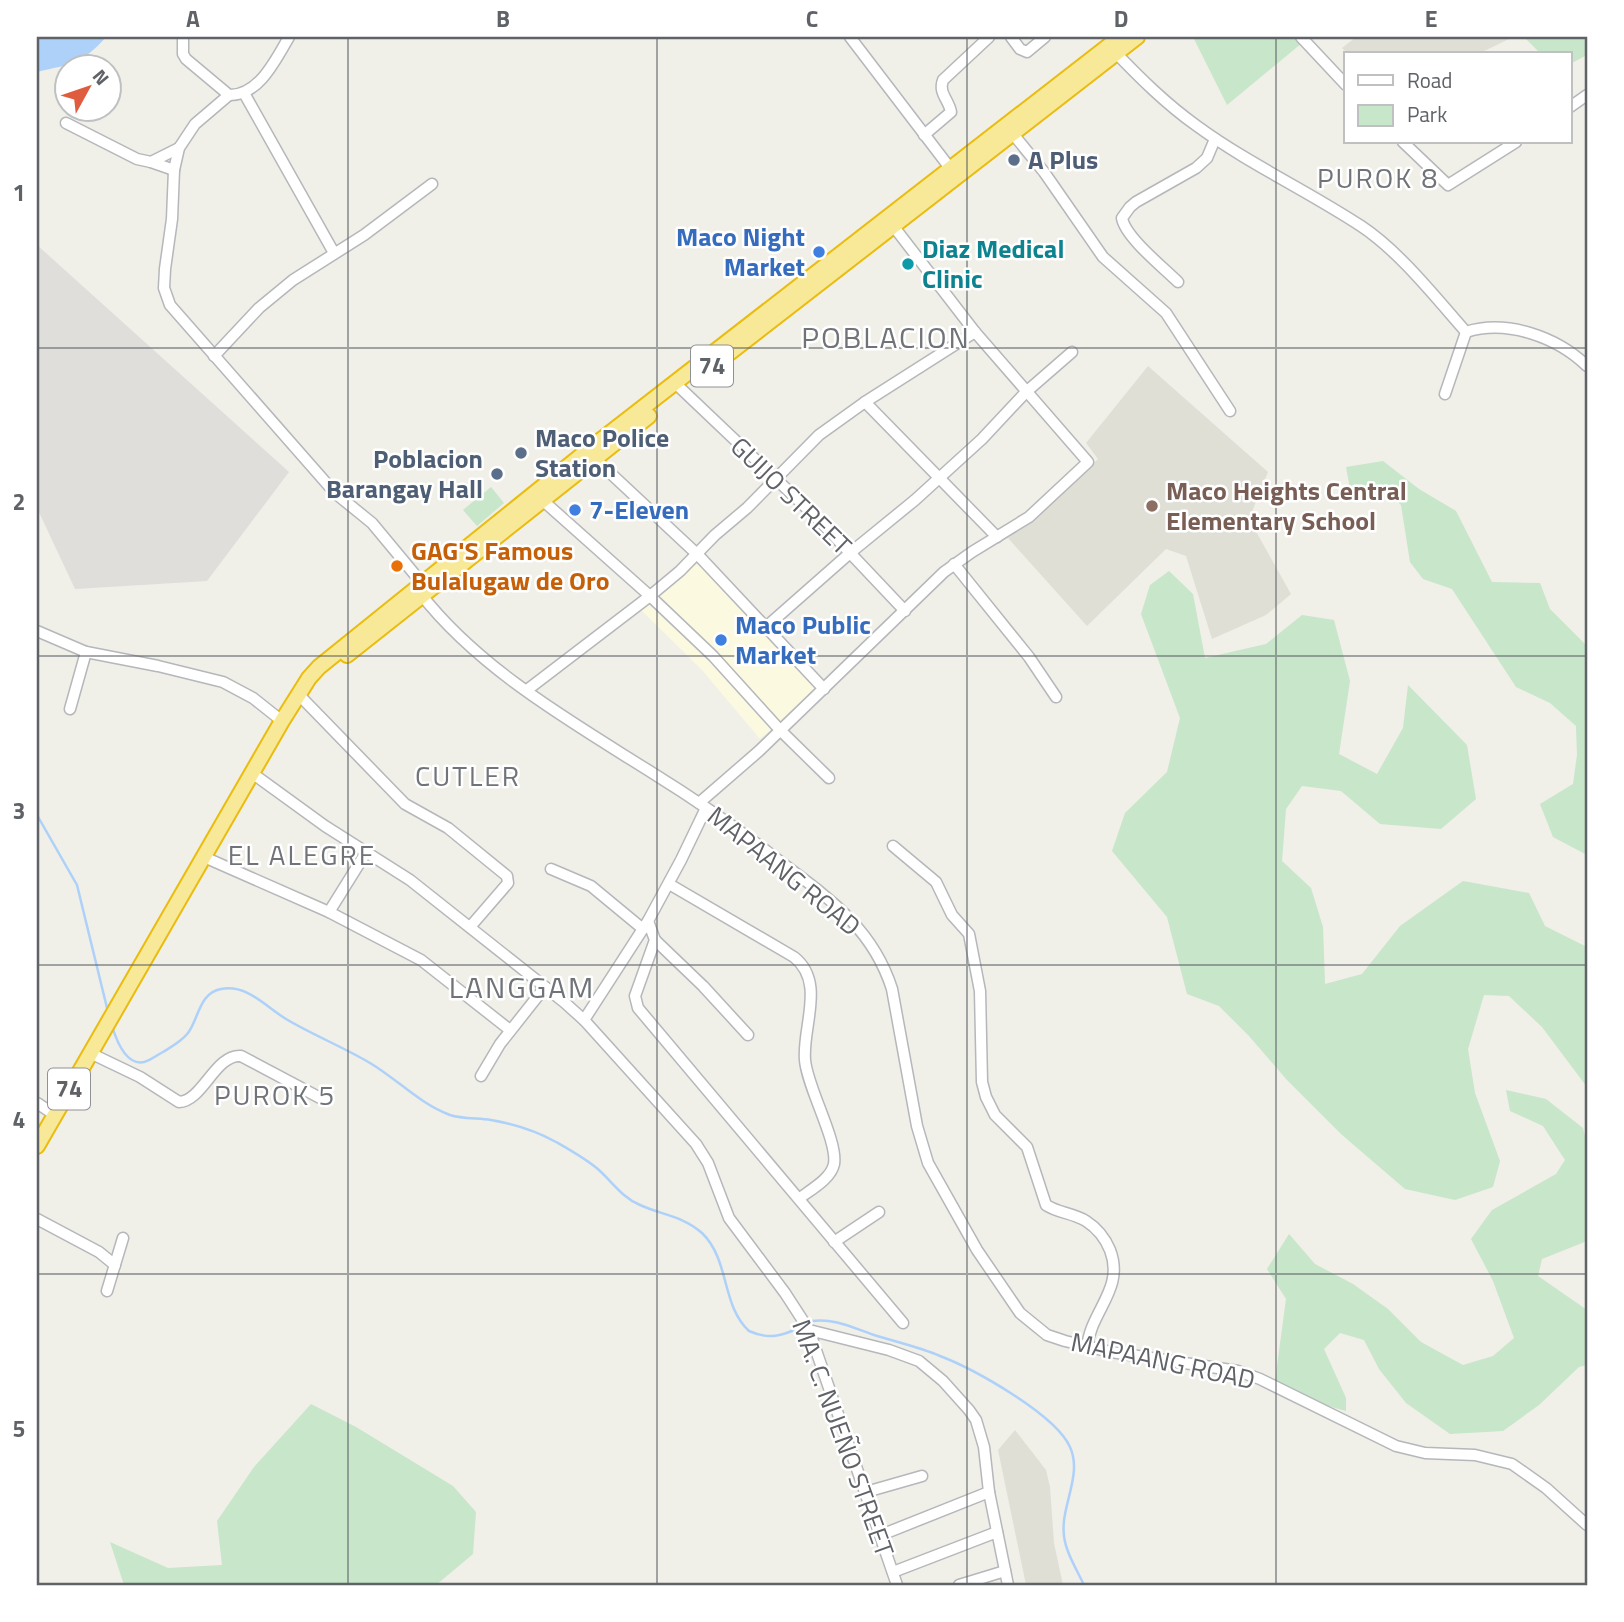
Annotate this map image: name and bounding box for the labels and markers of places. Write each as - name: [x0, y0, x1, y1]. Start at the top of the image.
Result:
- place label: A Plus: [1028, 140, 1098, 179]
- marker: A Plus: [1006, 152, 1022, 168]
- place label: Maco Night Market: [676, 217, 805, 286]
- place label: Diaz Medical Clinic: [922, 229, 1064, 298]
- marker: Maco Night Market: [811, 244, 827, 260]
- marker: Diaz Medical Clinic: [900, 256, 916, 272]
- place label: Maco Police Station: [535, 418, 669, 487]
- place label: Poblacion Barangay Hall: [326, 439, 483, 508]
- marker: Maco Police Station: [513, 445, 529, 461]
- marker: Poblacion Barangay Hall: [489, 466, 505, 482]
- place label: Maco Heights Central Elementary School: [1166, 471, 1407, 540]
- place label: 7-Eleven: [589, 490, 689, 529]
- marker: Maco Heights Central Elementary School: [1144, 498, 1160, 514]
- marker: 7-Eleven: [567, 502, 583, 518]
- place label: GAG'S Famous Bulalugaw de Oro: [411, 531, 609, 600]
- marker: GAG'S Famous Bulalugaw de Oro: [389, 558, 405, 574]
- place label: Maco Public Market: [735, 605, 871, 674]
- marker: Maco Public Market: [713, 632, 729, 648]

